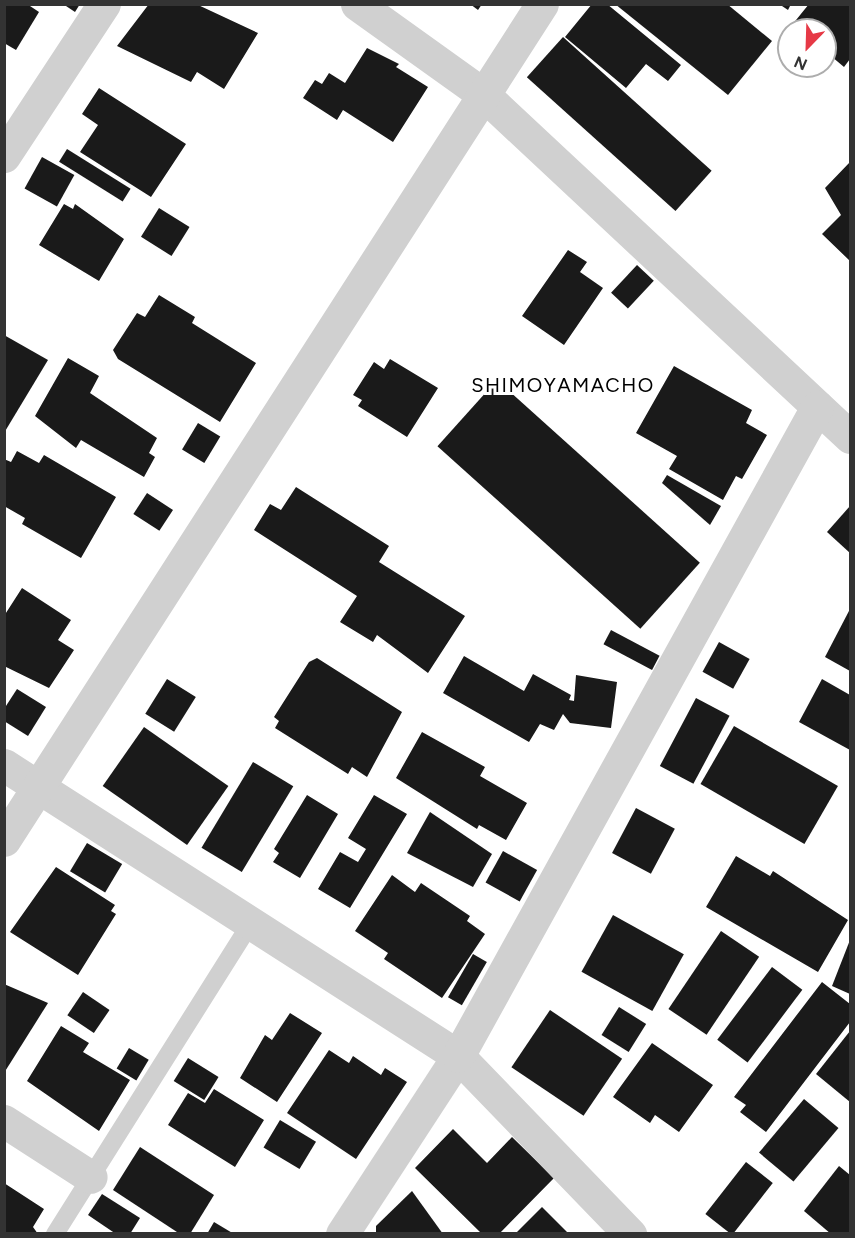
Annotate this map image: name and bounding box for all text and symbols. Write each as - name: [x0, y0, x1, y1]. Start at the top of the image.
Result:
- north arrow: [777, 18, 837, 78]
- text: N: [791, 52, 810, 74]
- district label: SHIMOYAMACHO: [471, 373, 655, 397]

